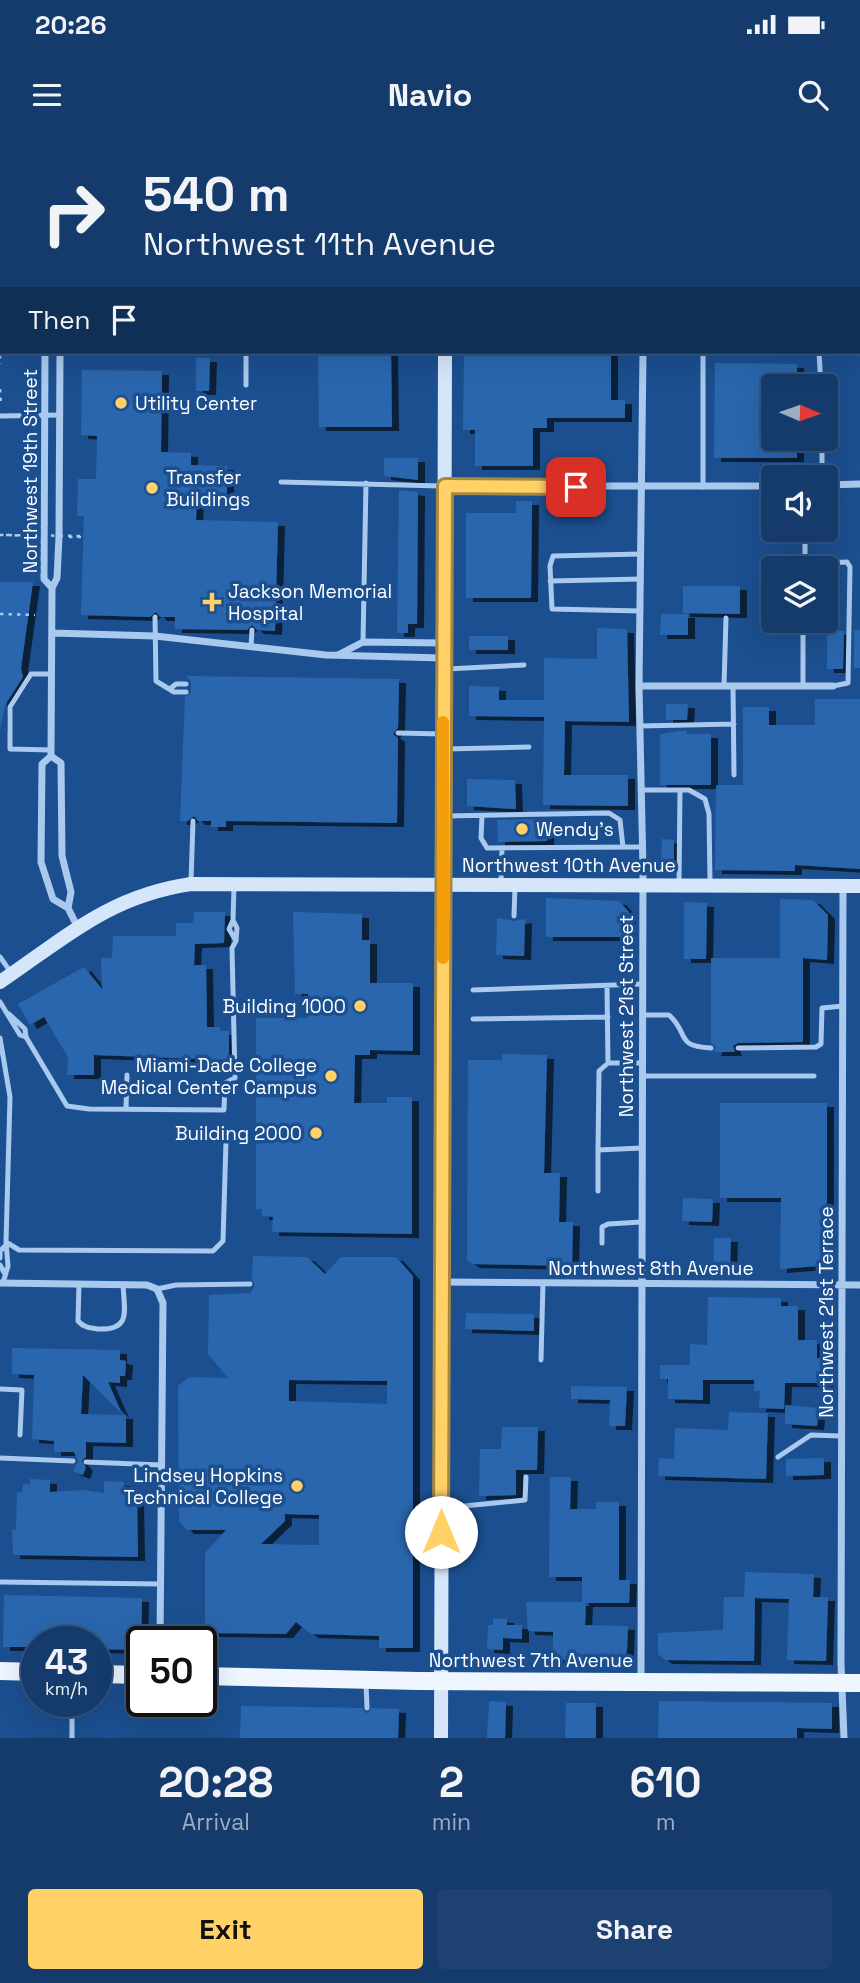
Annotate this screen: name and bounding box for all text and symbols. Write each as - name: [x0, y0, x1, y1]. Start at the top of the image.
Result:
- text: 20:26: [35, 8, 107, 42]
- text: Navio: [388, 75, 472, 115]
- icon: menu: [28, 76, 66, 114]
- icon: search: [794, 76, 832, 114]
- text: 540 m: [143, 163, 290, 225]
- icon: right: [28, 168, 119, 259]
- text: Northwest 11th Avenue: [143, 224, 496, 264]
- icon: arrive: [105, 301, 143, 339]
- text: Then: [28, 303, 91, 337]
- street label: Northwest 19th Street: [18, 369, 43, 573]
- north arrow: [761, 374, 838, 452]
- map controls: [761, 374, 838, 633]
- place label: Utility Center: [135, 391, 257, 416]
- marker: Utility Center: [113, 395, 129, 411]
- pin: [546, 457, 606, 517]
- place label: Transfer Buildings: [166, 465, 250, 512]
- button: sound: [761, 465, 838, 542]
- icon: arrive: [557, 468, 595, 506]
- marker: Transfer Buildings: [144, 480, 160, 496]
- button: layers: [761, 556, 838, 633]
- place label: Jackson Memorial Hospital: [228, 579, 392, 626]
- marker: Jackson Memorial Hospital: [202, 592, 222, 612]
- place label: Wendy's: [536, 817, 614, 842]
- marker: Wendy's: [514, 821, 530, 837]
- street label: Northwest 10th Avenue: [462, 853, 676, 878]
- street label: Northwest 21st Street: [614, 915, 639, 1117]
- place label: Building 1000: [222, 994, 346, 1019]
- marker: Building 1000: [352, 998, 368, 1014]
- place label: Miami-Dade College Medical Center Campus: [101, 1053, 317, 1100]
- marker: Miami-Dade College Medical Center Campus: [323, 1068, 339, 1084]
- place label: Building 2000: [175, 1121, 302, 1146]
- marker: Building 2000: [308, 1125, 324, 1141]
- street label: Northwest 21st Terrace: [814, 1206, 839, 1418]
- street label: Northwest 8th Avenue: [548, 1256, 754, 1281]
- place label: Lindsey Hopkins Technical College: [123, 1463, 283, 1510]
- marker: Lindsey Hopkins Technical College: [289, 1478, 305, 1494]
- position arrow: [404, 1495, 478, 1569]
- speed limit sign: 50: [126, 1626, 217, 1717]
- text: 43: [45, 1640, 88, 1684]
- street label: Northwest 7th Avenue: [429, 1648, 633, 1673]
- text: km/h: [45, 1677, 88, 1700]
- text: 20:28: [158, 1756, 273, 1809]
- text: 2: [439, 1756, 464, 1809]
- text: 610: [630, 1756, 702, 1809]
- text: Arrival: [182, 1807, 250, 1837]
- text: min: [432, 1807, 471, 1837]
- text: m: [656, 1807, 675, 1837]
- button: Exit: [28, 1889, 423, 1969]
- button: Share: [437, 1889, 832, 1969]

